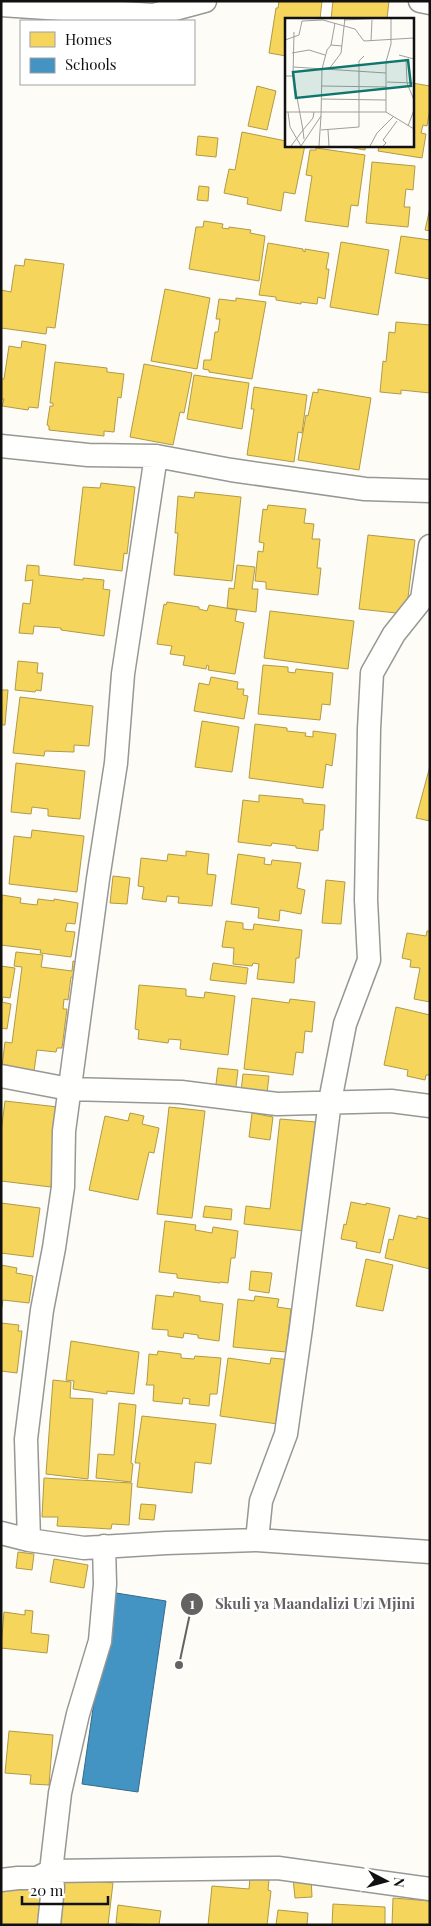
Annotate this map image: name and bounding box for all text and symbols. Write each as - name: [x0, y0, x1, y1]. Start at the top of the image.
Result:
- inset map: [285, 18, 414, 146]
- legend: [20, 20, 195, 85]
- text: Homes: [65, 29, 112, 49]
- text: Schools: [65, 54, 117, 74]
- callout: Skuli ya Maandalizi Uzi Mjini: [180, 1589, 425, 1619]
- text: 1: [189, 1593, 195, 1613]
- text: Skuli ya Maandalizi Uzi Mjini: [215, 1593, 415, 1613]
- north arrow: [361, 1856, 411, 1906]
- scale bar: [22, 1874, 109, 1906]
- text: N: [389, 1876, 409, 1888]
- text: 20 m: [30, 1880, 64, 1900]

